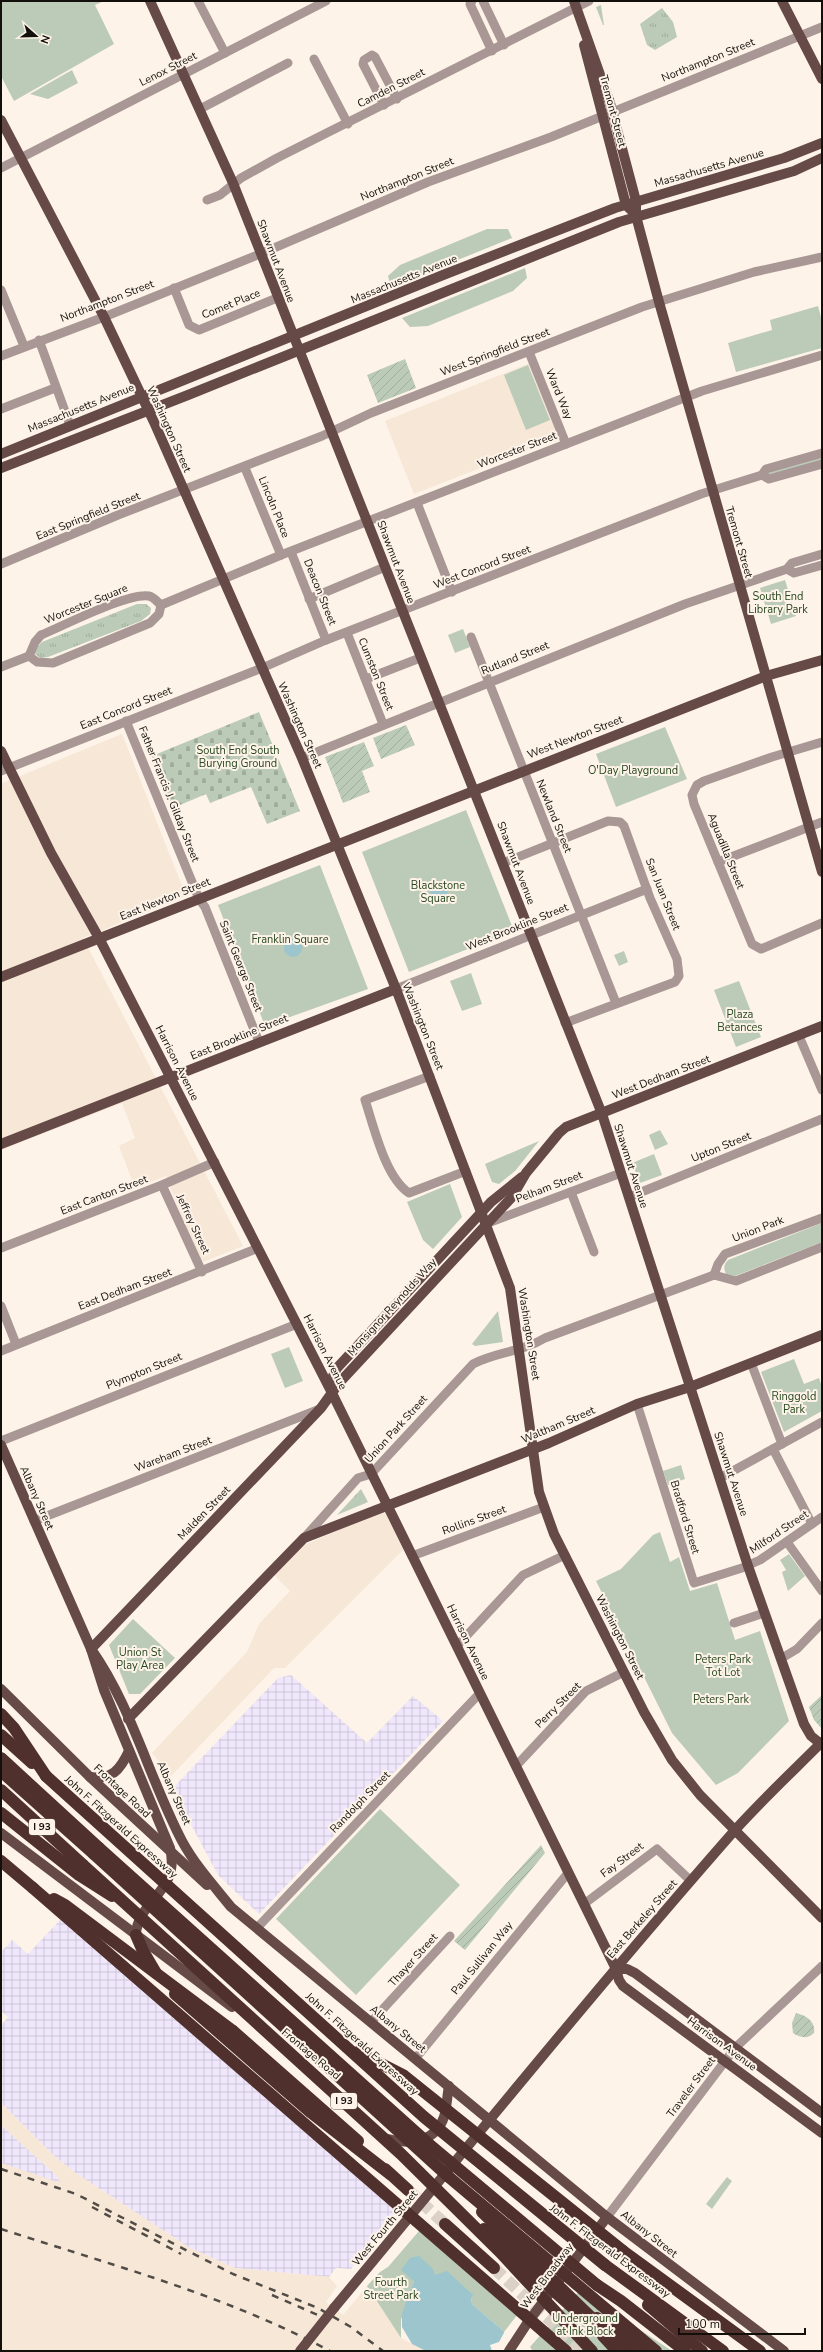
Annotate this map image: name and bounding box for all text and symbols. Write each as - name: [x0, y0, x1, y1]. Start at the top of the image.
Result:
- north arrow: [16, 16, 56, 56]
- text: N: [36, 33, 53, 46]
- street label: Northampton Street: [659, 34, 757, 86]
- street label: Lenox Street: [137, 48, 199, 90]
- street label: Camden Street: [355, 64, 427, 111]
- street label: Tremont Street: [596, 73, 630, 149]
- street label: Massachusetts Avenue: [652, 145, 766, 191]
- street label: Northampton Street: [358, 153, 456, 205]
- street label: Shawmut Avenue: [253, 217, 299, 305]
- street label: Massachusetts Avenue: [349, 251, 460, 307]
- street label: Northampton Street: [58, 276, 156, 326]
- street label: Comet Place: [199, 285, 263, 323]
- street label: West Springfield Street: [438, 324, 552, 380]
- street label: Ward Way: [542, 366, 576, 422]
- street label: Massachusetts Avenue: [26, 380, 137, 436]
- street label: Washington Street: [143, 383, 195, 475]
- street label: Worcester Street: [475, 428, 559, 472]
- street label: Lincoln Place: [255, 474, 293, 540]
- street label: East Springfield Street: [34, 488, 142, 544]
- street label: Tremont Street: [722, 504, 756, 580]
- street label: Shawmut Avenue: [373, 518, 419, 606]
- street label: West Concord Street: [431, 542, 533, 592]
- street label: Deacon Street: [300, 557, 340, 627]
- street label: Worcester Square: [42, 580, 130, 628]
- park label: South End Library Park: [748, 589, 808, 617]
- street label: Cumston Street: [355, 635, 397, 713]
- street label: Rutland Street: [479, 638, 551, 678]
- street label: Washington Street: [274, 679, 326, 771]
- street label: East Concord Street: [78, 683, 174, 733]
- street label: West Newton Street: [525, 712, 625, 762]
- street label: Father Francis J. Gilday Street: [135, 724, 203, 864]
- park label: South End South Burying Ground: [196, 743, 280, 771]
- park label: O'Day Playground: [588, 763, 678, 778]
- street label: Newland Street: [532, 777, 576, 855]
- street label: Aguadilla Street: [704, 811, 748, 891]
- street label: Shawmut Avenue: [493, 819, 539, 907]
- street label: San Juan Street: [642, 856, 684, 932]
- street label: East Newton Street: [118, 874, 213, 924]
- park label: Blackstone Square: [411, 878, 465, 906]
- street label: West Brookline Street: [464, 900, 570, 954]
- street label: Saint George Street: [216, 918, 266, 1014]
- park label: Franklin Square: [251, 932, 329, 947]
- street label: Washington Street: [399, 980, 447, 1072]
- park label: Plaza Betances: [717, 1007, 763, 1035]
- street label: East Brookline Street: [188, 1011, 290, 1063]
- street label: Harrison Avenue: [152, 1023, 202, 1103]
- street label: West Dedham Street: [610, 1051, 712, 1103]
- street label: Shawmut Avenue: [610, 1122, 652, 1210]
- street label: Upton Street: [689, 1128, 753, 1166]
- street label: Pelham Street: [514, 1167, 585, 1207]
- street label: East Canton Street: [58, 1171, 150, 1219]
- street label: Jeffrey Street: [172, 1191, 214, 1257]
- street label: Union Park: [730, 1212, 786, 1246]
- street label: Monsignor Reynolds Way: [344, 1255, 440, 1359]
- street label: East Dedham Street: [76, 1264, 174, 1314]
- street label: Washington Street: [514, 1287, 544, 1381]
- street label: Harrison Avenue: [300, 1312, 350, 1392]
- street label: Plympton Street: [104, 1349, 184, 1393]
- park label: Ringgold Park: [772, 1389, 816, 1417]
- street label: Union Park Street: [361, 1392, 431, 1466]
- street label: Waltham Street: [519, 1403, 597, 1447]
- street label: Shawmut Avenue: [710, 1430, 752, 1518]
- street label: Wareham Street: [132, 1432, 214, 1476]
- street label: Albany Street: [16, 1464, 58, 1532]
- street label: Bradford Street: [667, 1478, 703, 1556]
- street label: Malden Street: [174, 1483, 234, 1543]
- street label: Rollins Street: [440, 1501, 508, 1538]
- street label: Milford Street: [747, 1507, 811, 1557]
- street label: Washington Street: [592, 1592, 648, 1682]
- street label: Harrison Avenue: [443, 1602, 493, 1683]
- park label: Union St Play Area: [116, 1645, 164, 1673]
- park label: Peters Park Tot Lot: [695, 1652, 752, 1680]
- street label: Perry Street: [532, 1679, 584, 1731]
- park label: Peters Park: [693, 1692, 750, 1707]
- street label: Albany Street: [153, 1759, 195, 1827]
- street label: Frontage Road: [90, 1761, 154, 1821]
- street label: Randolph Street: [327, 1768, 394, 1836]
- street label: John F. Fitzgerald Expressway: [61, 1771, 181, 1882]
- road number: I 93: [29, 1819, 55, 1835]
- street label: Fay Street: [597, 1839, 647, 1881]
- street label: East Berkeley Street: [604, 1876, 681, 1962]
- street label: Paul Sullivan Way: [448, 1918, 516, 1998]
- street label: Thayer Street: [385, 1930, 441, 1990]
- street label: John F. Fitzgerald Expressway: [302, 1988, 422, 2099]
- street label: Albany Street: [367, 2002, 429, 2056]
- street label: Harrison Avenue: [684, 2014, 760, 2074]
- street label: Frontage Road: [278, 2025, 344, 2083]
- street label: Traveler Street: [663, 2053, 719, 2121]
- road number: I 93: [331, 2093, 357, 2109]
- street label: West Fourth Street: [349, 2187, 421, 2269]
- street label: John F. Fitzgerald Expressway: [546, 2200, 674, 2302]
- street label: Albany Street: [618, 2207, 681, 2261]
- street label: West Broadway: [517, 2239, 577, 2312]
- park label: Fourth Street Park: [364, 2275, 419, 2303]
- scale bar: [679, 2310, 805, 2336]
- park label: Underground at Ink Block: [552, 2311, 618, 2339]
- text: 100 m: [685, 2316, 720, 2332]

